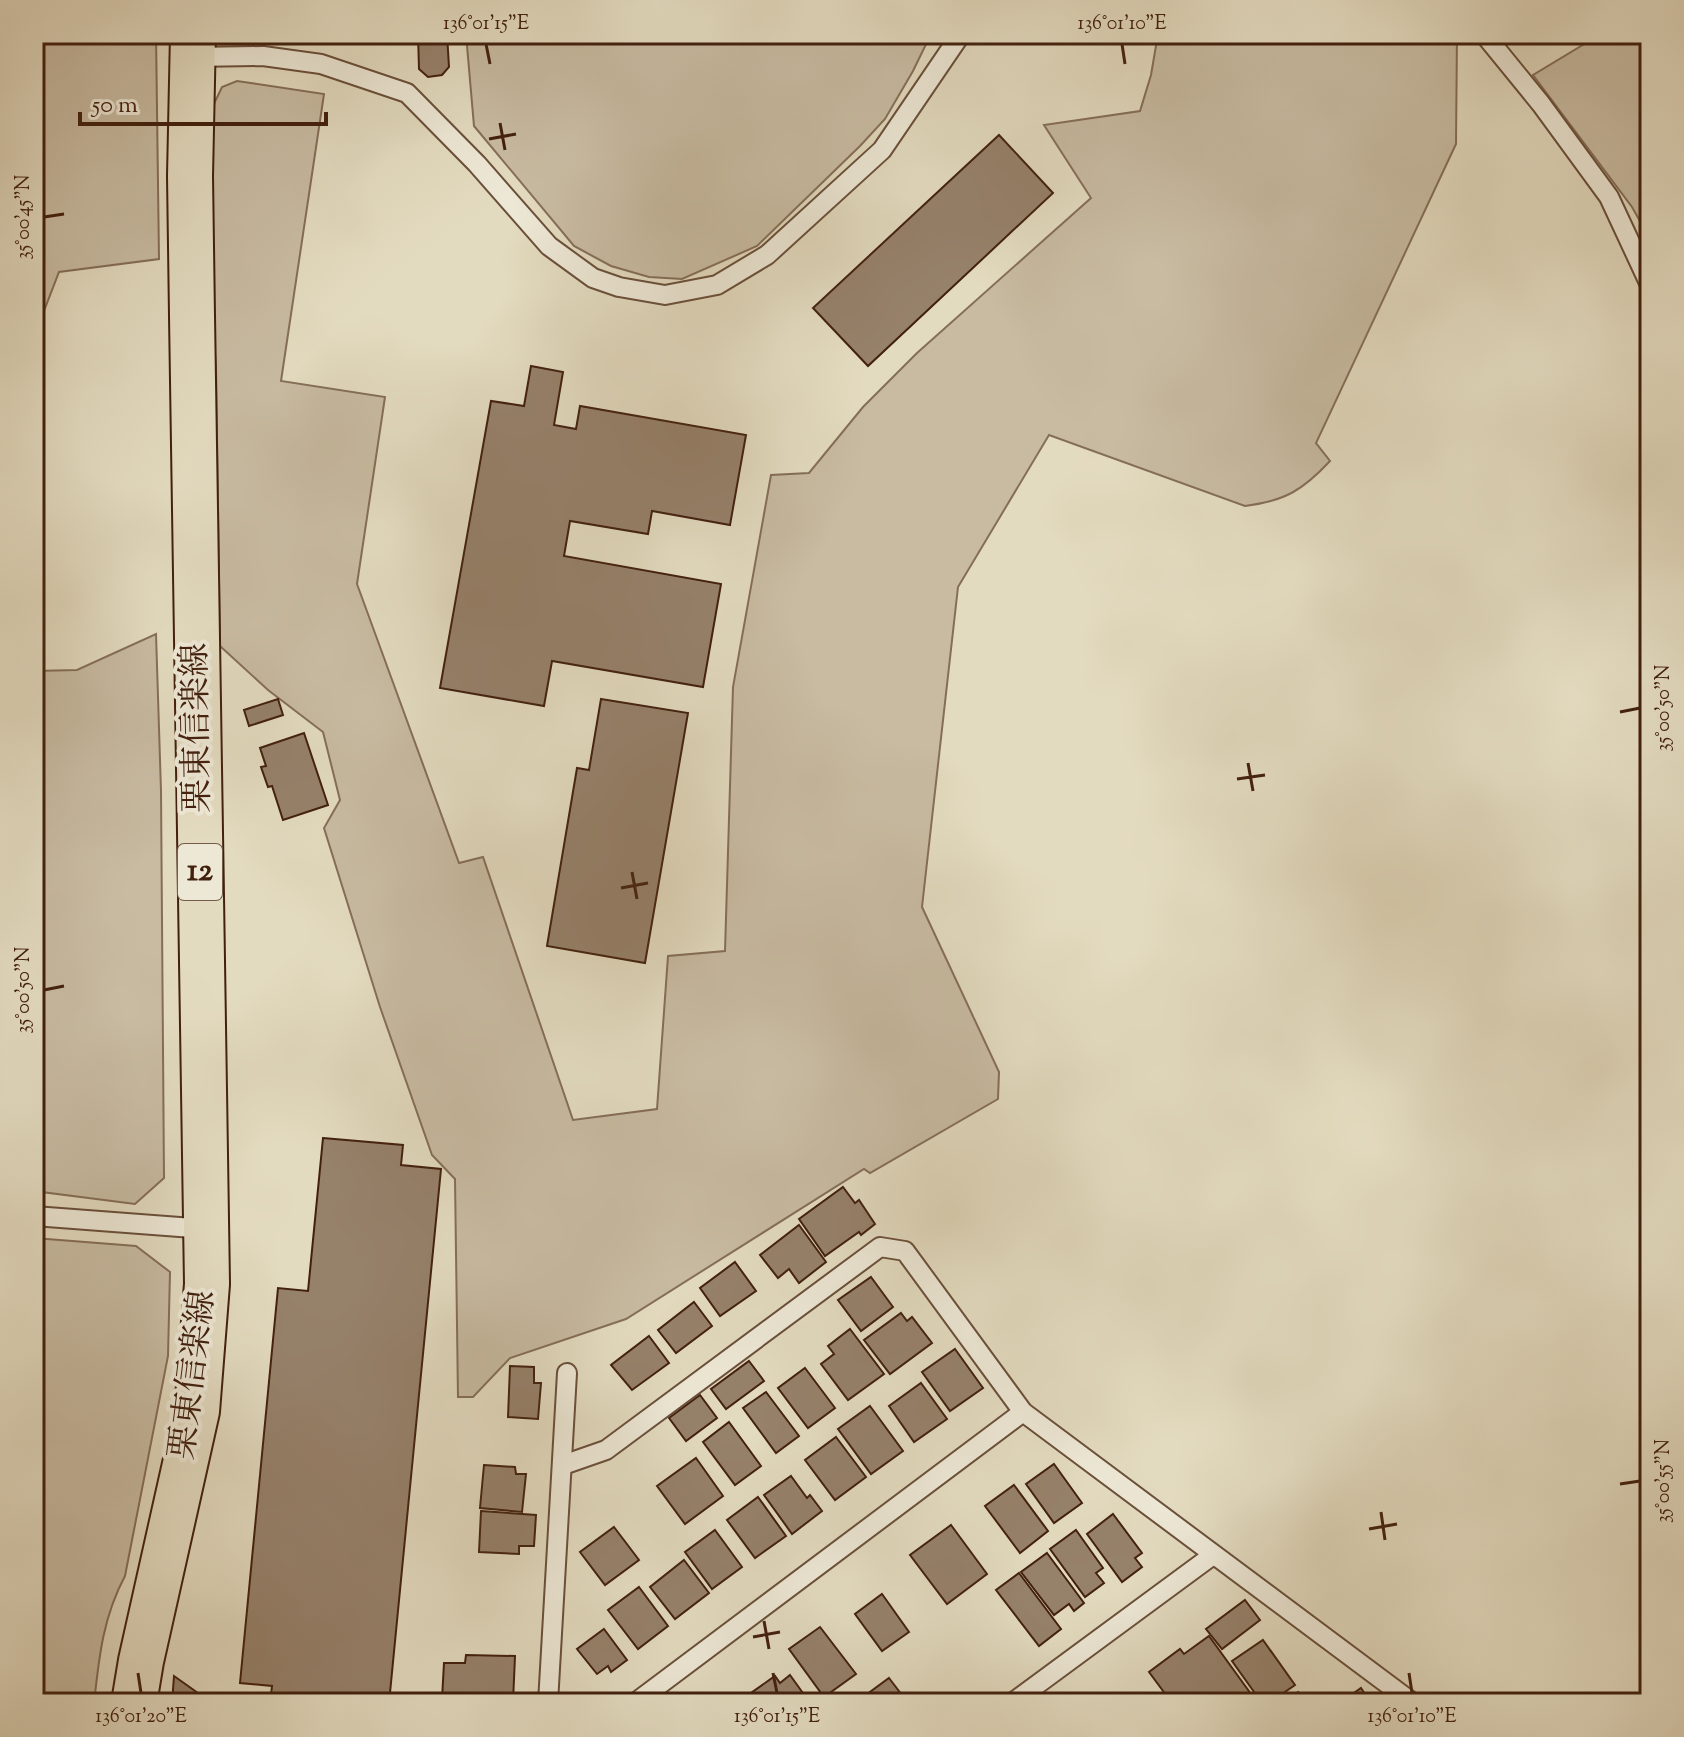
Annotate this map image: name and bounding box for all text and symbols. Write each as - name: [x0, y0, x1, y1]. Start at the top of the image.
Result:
- text: 136°01'15"E: [443, 10, 529, 39]
- text: 136°01'10"E: [1077, 10, 1167, 39]
- scale bar: [80, 76, 326, 126]
- text: 50 m: [90, 89, 138, 123]
- text: 35°00'45"N: [10, 174, 39, 260]
- street label: 栗東信楽線: [172, 643, 224, 813]
- text: 35°00'50"N: [1650, 664, 1679, 751]
- road number: 12: [178, 844, 222, 900]
- text: 35°00'50"N: [10, 946, 39, 1033]
- street label: 栗東信楽線: [159, 1288, 229, 1462]
- text: 35°00'55"N: [1650, 1439, 1679, 1523]
- text: 136°01'20"E: [95, 1703, 187, 1732]
- text: 136°01'15"E: [734, 1703, 820, 1732]
- text: 136°01'10"E: [1367, 1703, 1457, 1732]

